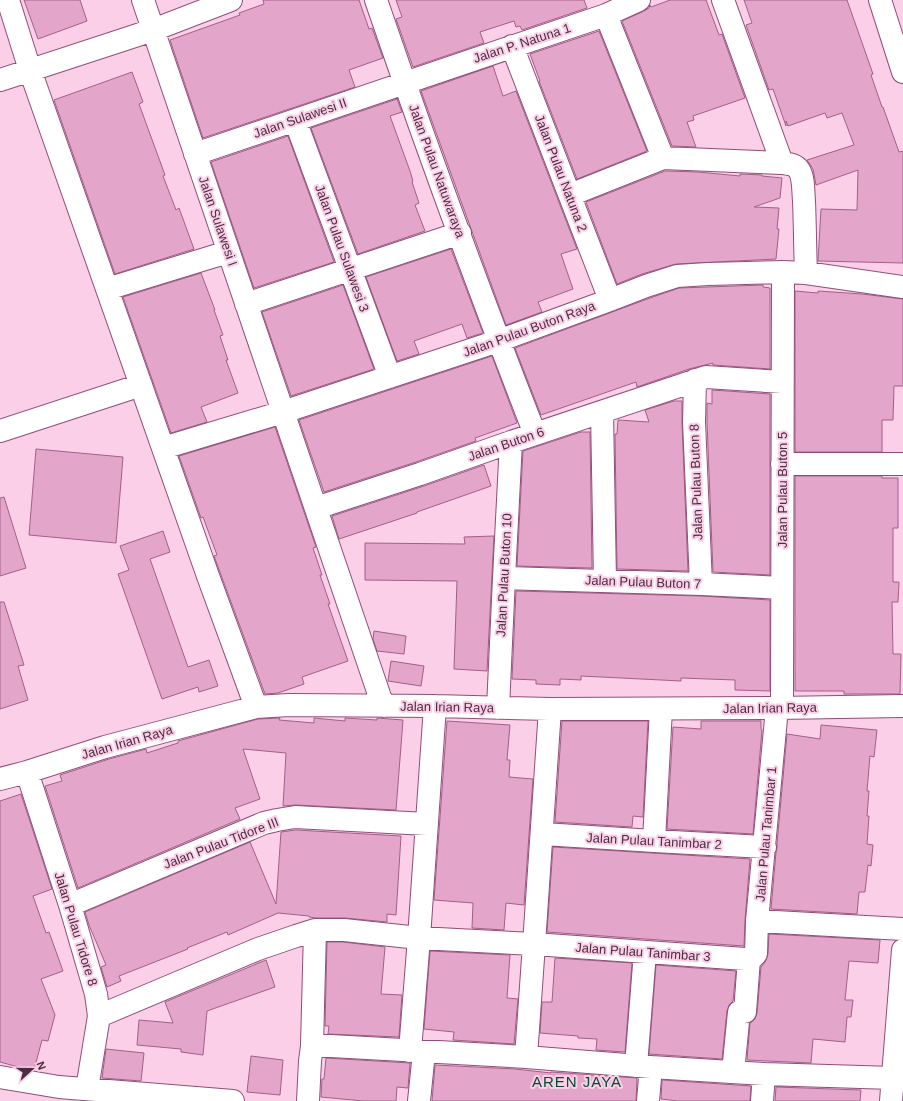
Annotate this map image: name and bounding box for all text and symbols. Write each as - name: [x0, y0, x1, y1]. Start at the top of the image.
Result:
- street label: Jalan P. Natuna 1: [471, 20, 573, 66]
- street label: Jalan Sulawesi II: [251, 95, 349, 141]
- street label: Jalan Pulau Natuwaraya: [406, 102, 468, 240]
- street label: Jalan Pulau Natuna 2: [532, 112, 590, 234]
- street label: Jalan Sulawesi I: [196, 174, 240, 268]
- street label: Jalan Pulau Sulawesi 3: [312, 182, 372, 314]
- street label: Jalan Pulau Buton Raya: [461, 298, 598, 360]
- street label: Jalan Buton 6: [466, 424, 546, 464]
- street label: Jalan Pulau Buton 8: [686, 424, 706, 540]
- street label: Jalan Pulau Buton 5: [775, 432, 790, 548]
- street label: Jalan Pulau Buton 10: [493, 513, 515, 637]
- street label: Jalan Pulau Buton 7: [585, 572, 701, 592]
- street label: Jalan Irian Raya: [400, 699, 495, 715]
- street label: Jalan Irian Raya: [723, 700, 818, 716]
- street label: Jalan Irian Raya: [80, 722, 175, 762]
- street label: Jalan Pulau Tanimbar 1: [753, 766, 779, 902]
- street label: Jalan Pulau Tidore III: [161, 814, 281, 872]
- street label: Jalan Pulau Tanimbar 2: [586, 830, 722, 852]
- street label: Jalan Pulau Tidore 8: [52, 870, 100, 988]
- street label: Jalan Pulau Tanimbar 3: [575, 940, 711, 964]
- north arrow: [12, 1049, 52, 1089]
- text: N: [34, 1060, 48, 1071]
- district label: AREN JAYA: [532, 1073, 622, 1090]

